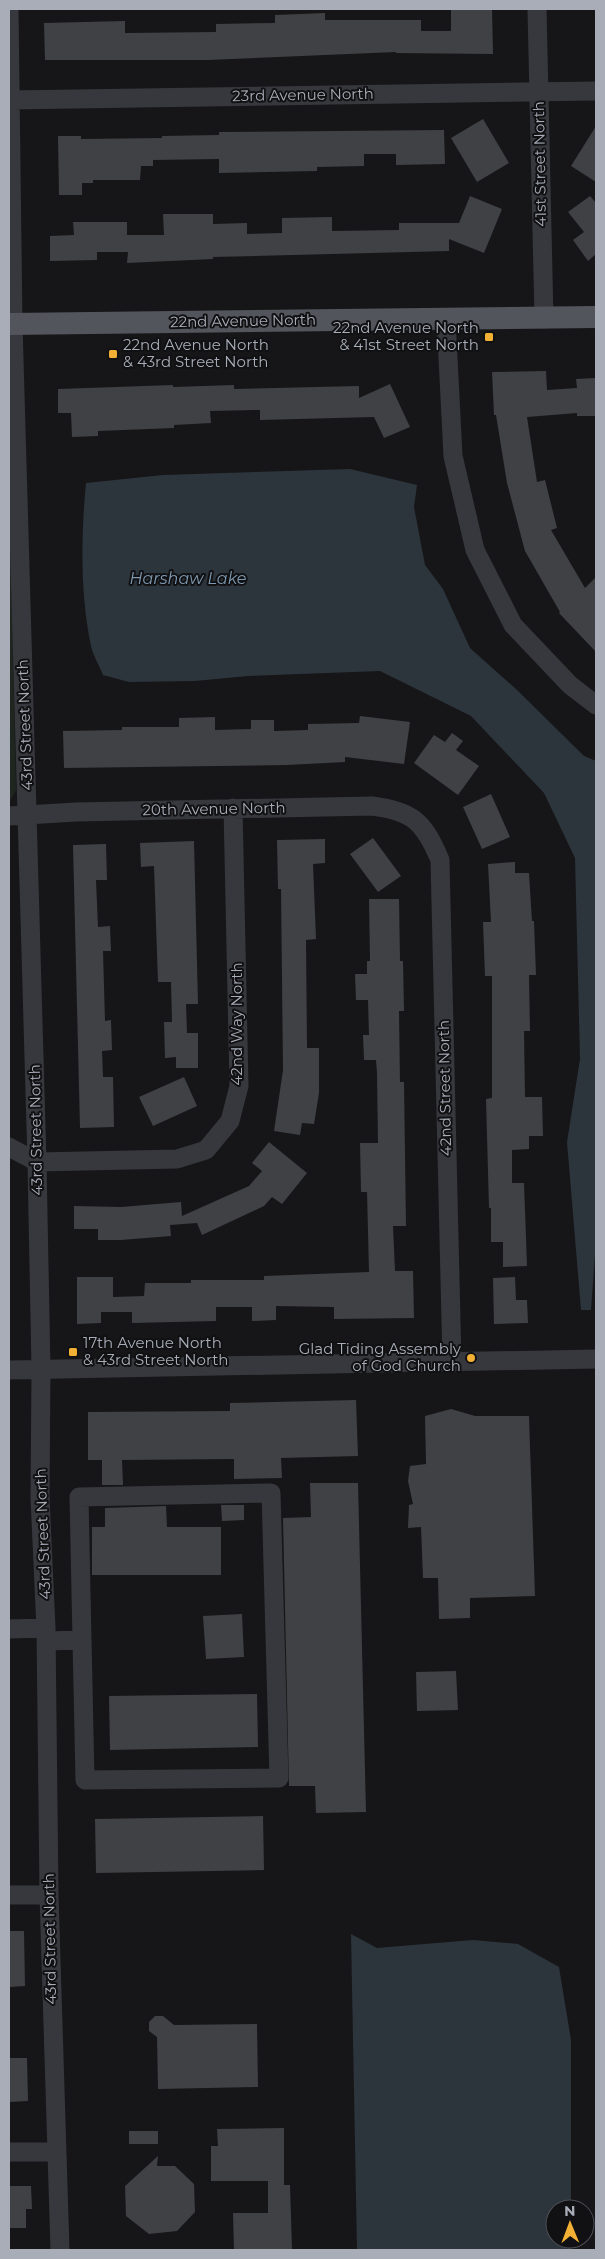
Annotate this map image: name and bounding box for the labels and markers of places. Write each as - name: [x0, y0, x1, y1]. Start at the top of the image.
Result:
- place label: 22nd Avenue North & 41st Street North: [333, 318, 479, 354]
- marker: 22nd Avenue North & 41st Street North: [483, 331, 495, 343]
- place label: 22nd Avenue North & 43rd Street North: [123, 335, 269, 371]
- marker: 22nd Avenue North & 43rd Street North: [107, 348, 119, 360]
- place label: 17th Avenue North & 43rd Street North: [83, 1333, 228, 1369]
- place label: Glad Tiding Assembly of God Church: [299, 1339, 462, 1375]
- marker: 17th Avenue North & 43rd Street North: [67, 1346, 79, 1358]
- marker: Glad Tiding Assembly of God Church: [465, 1352, 477, 1364]

